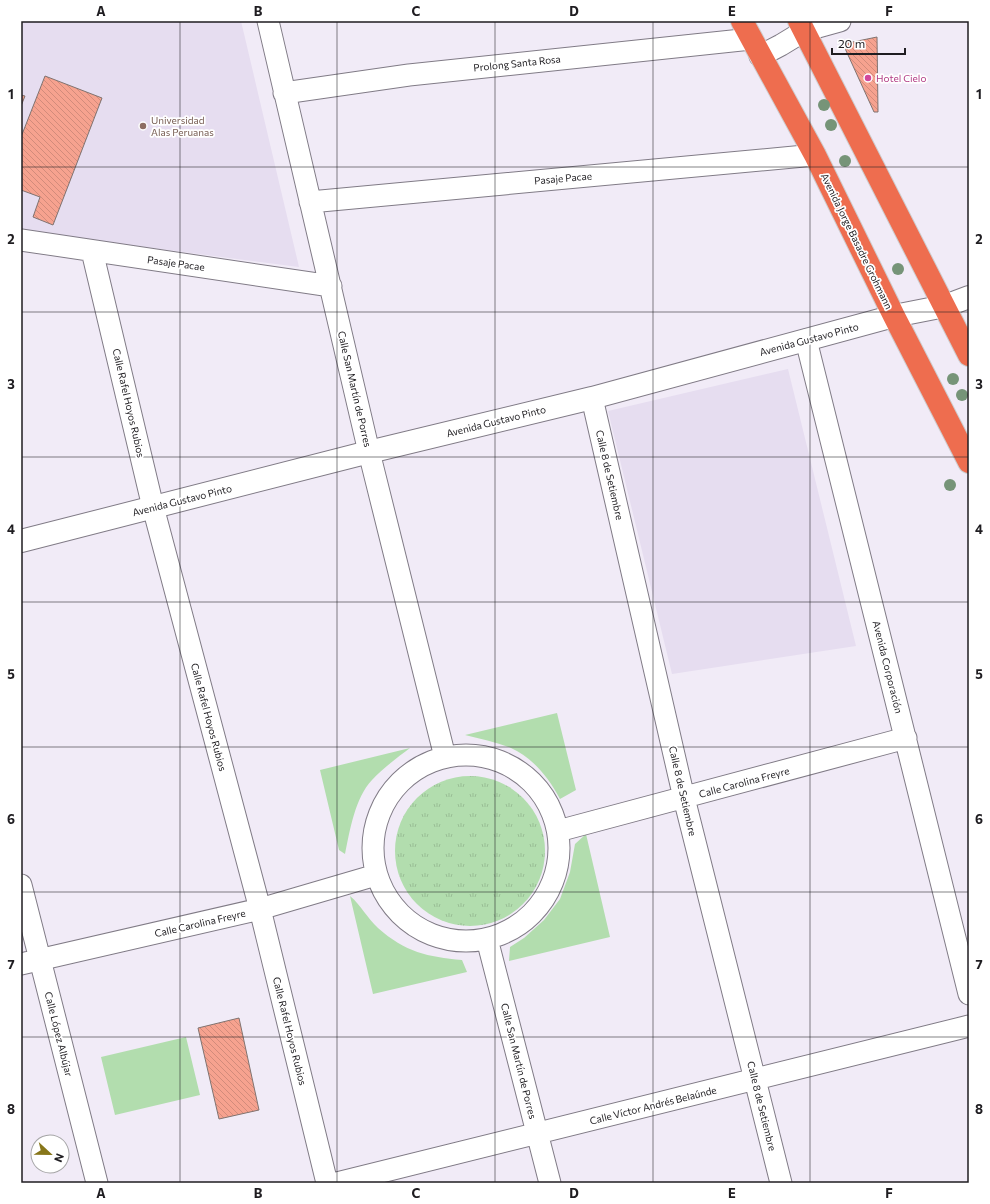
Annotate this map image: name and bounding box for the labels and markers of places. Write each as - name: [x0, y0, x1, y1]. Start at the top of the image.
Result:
- place label: Hotel Cielo: [876, 72, 926, 84]
- marker: Hotel Cielo: [863, 73, 873, 83]
- place label: Universidad Alas Peruanas: [151, 114, 214, 138]
- marker: Universidad Alas Peruanas: [138, 121, 148, 131]

